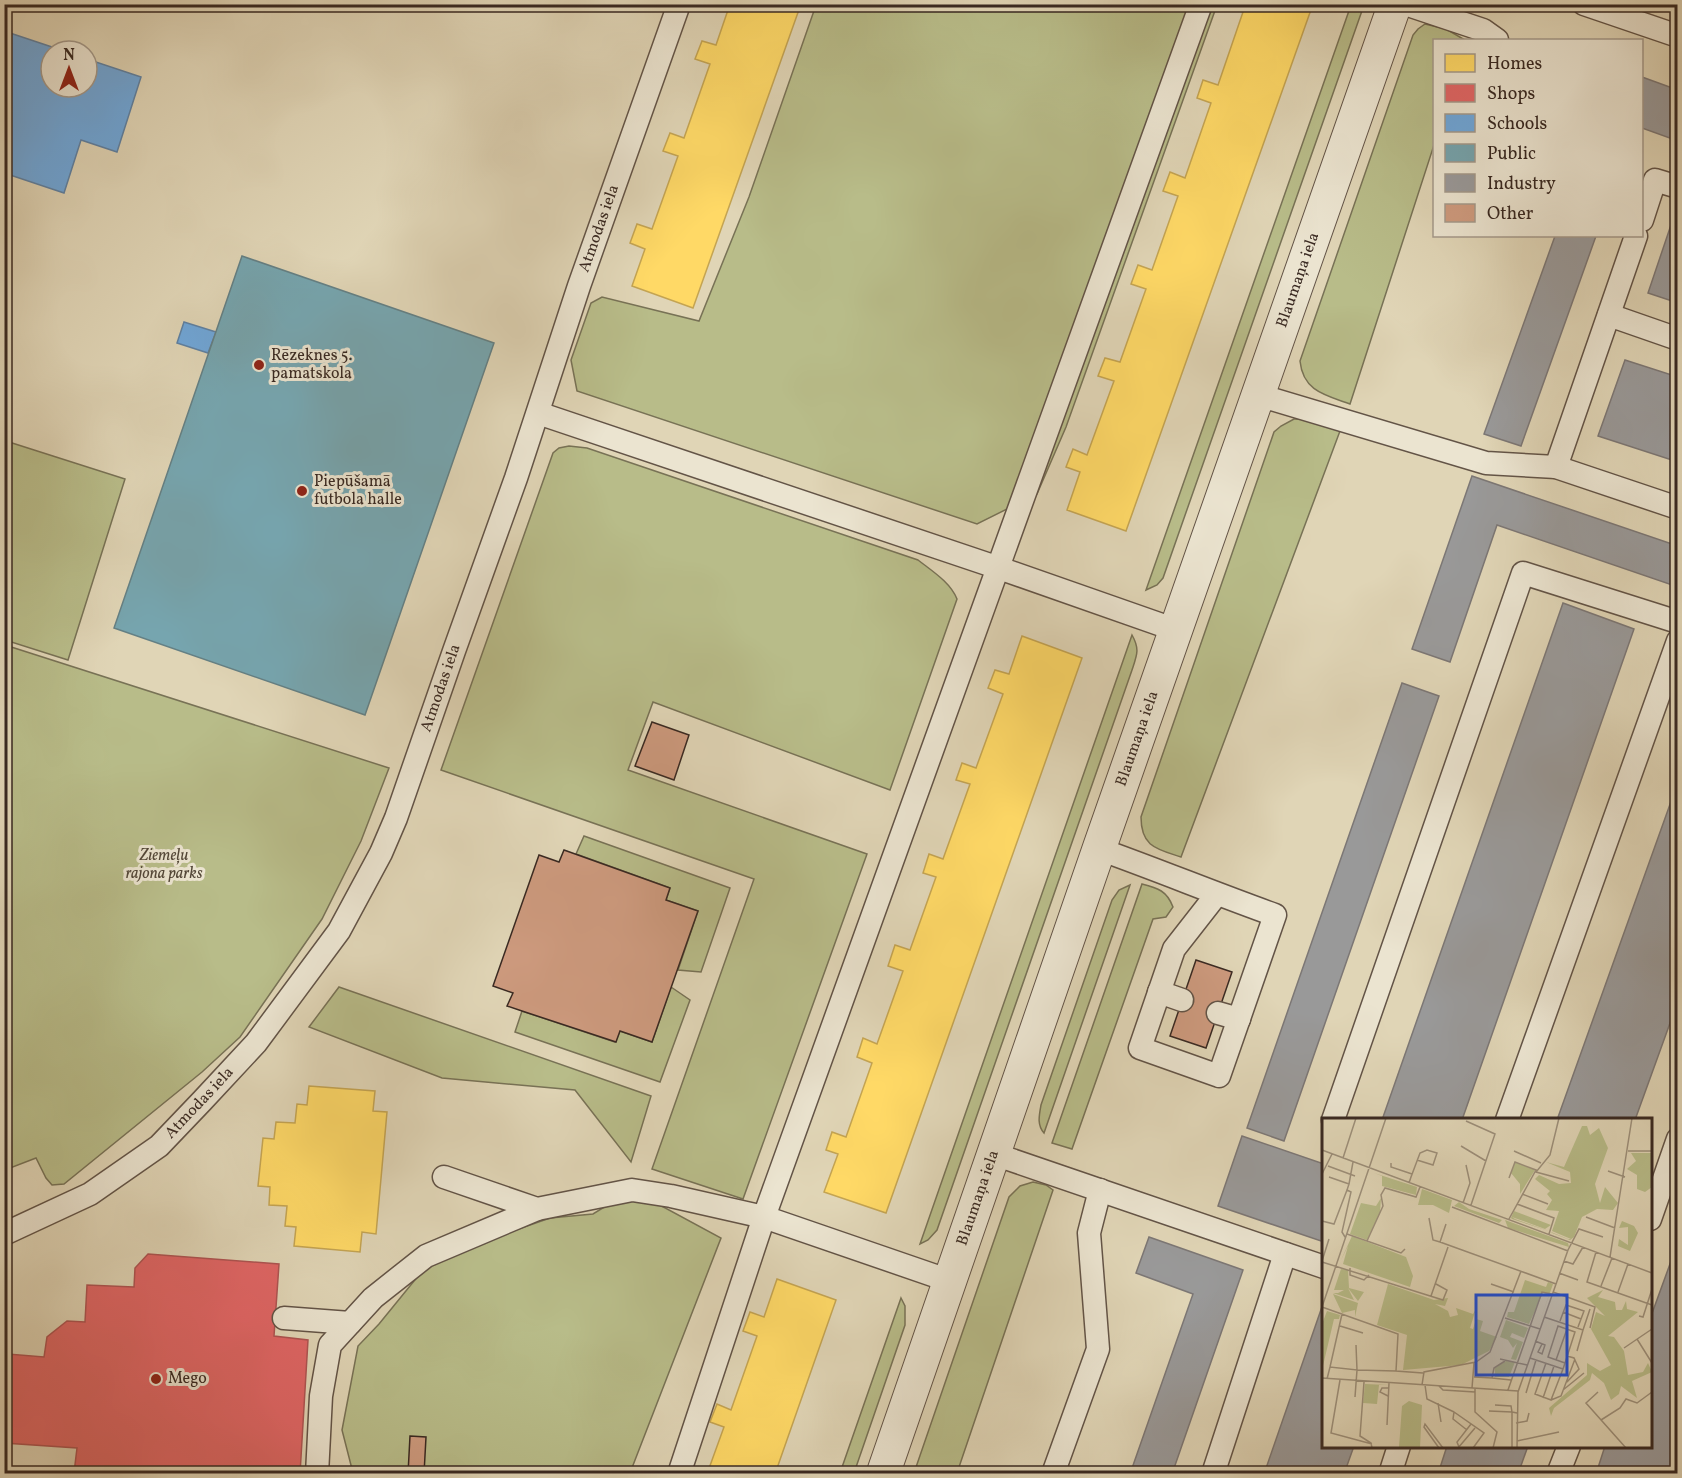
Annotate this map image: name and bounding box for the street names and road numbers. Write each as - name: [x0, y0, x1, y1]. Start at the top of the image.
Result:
- street label: Atmodas iela: [574, 182, 625, 275]
- street label: Blaumaņa iela: [1271, 229, 1325, 331]
- street label: Atmodas iela: [416, 641, 467, 735]
- street label: Blaumaņa iela: [1111, 688, 1164, 790]
- street label: Atmodas iela: [160, 1062, 239, 1144]
- street label: Blaumaņa iela: [952, 1147, 1005, 1249]

